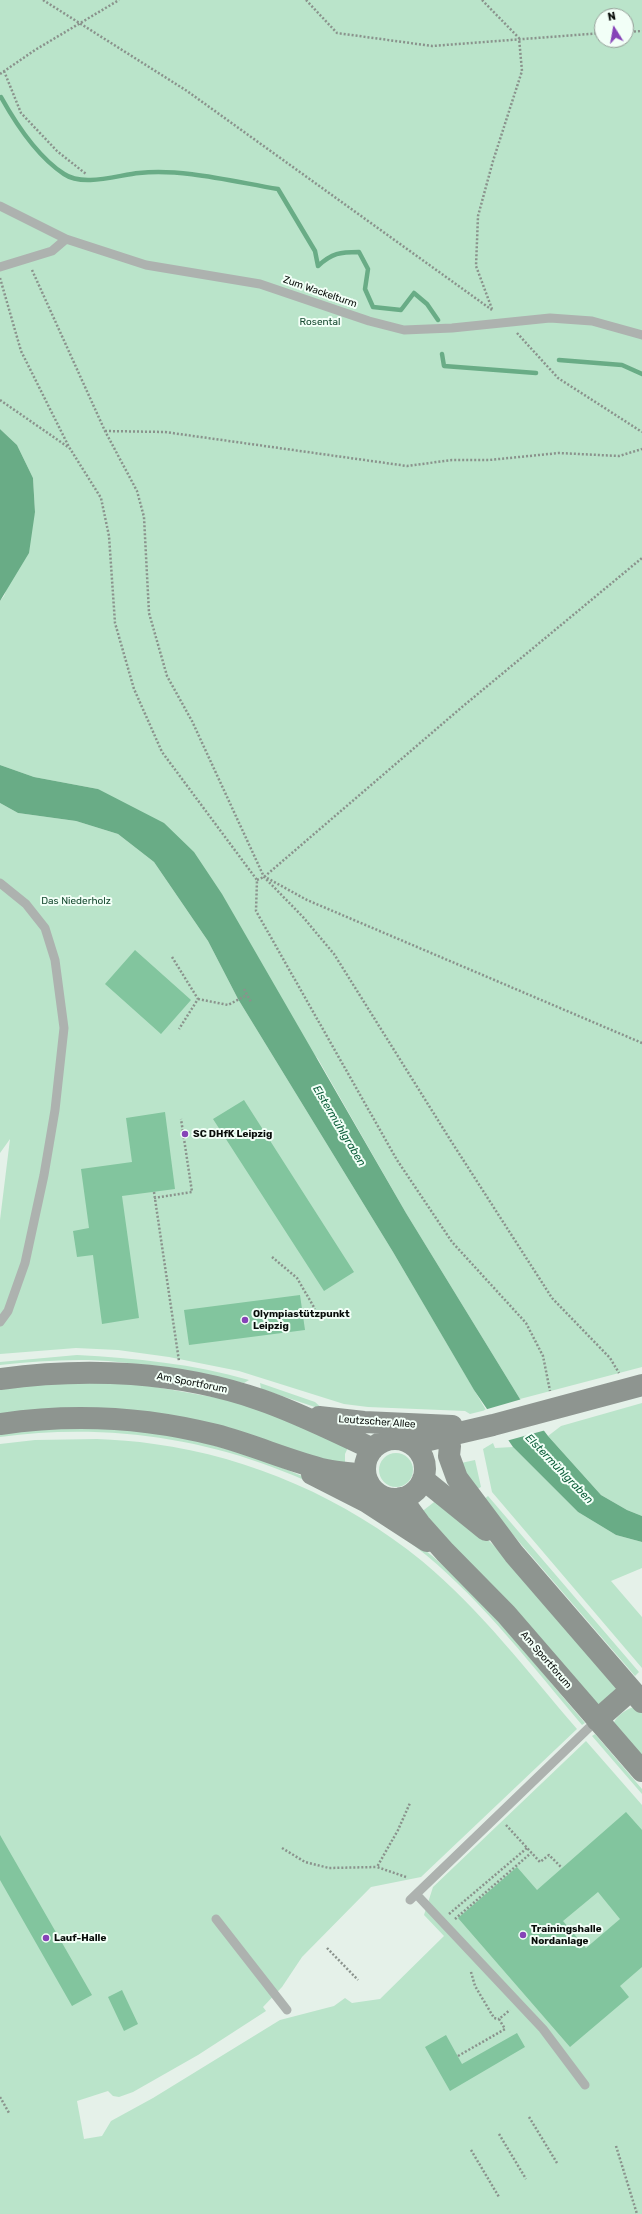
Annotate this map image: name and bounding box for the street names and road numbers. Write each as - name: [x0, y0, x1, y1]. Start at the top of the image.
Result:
- street label: Zum Wackelturm: [281, 274, 359, 310]
- street label: Am Sportforum: [156, 1370, 228, 1396]
- street label: Leutzscher Allee: [338, 1413, 416, 1431]
- street label: Am Sportforum: [518, 1629, 574, 1691]

